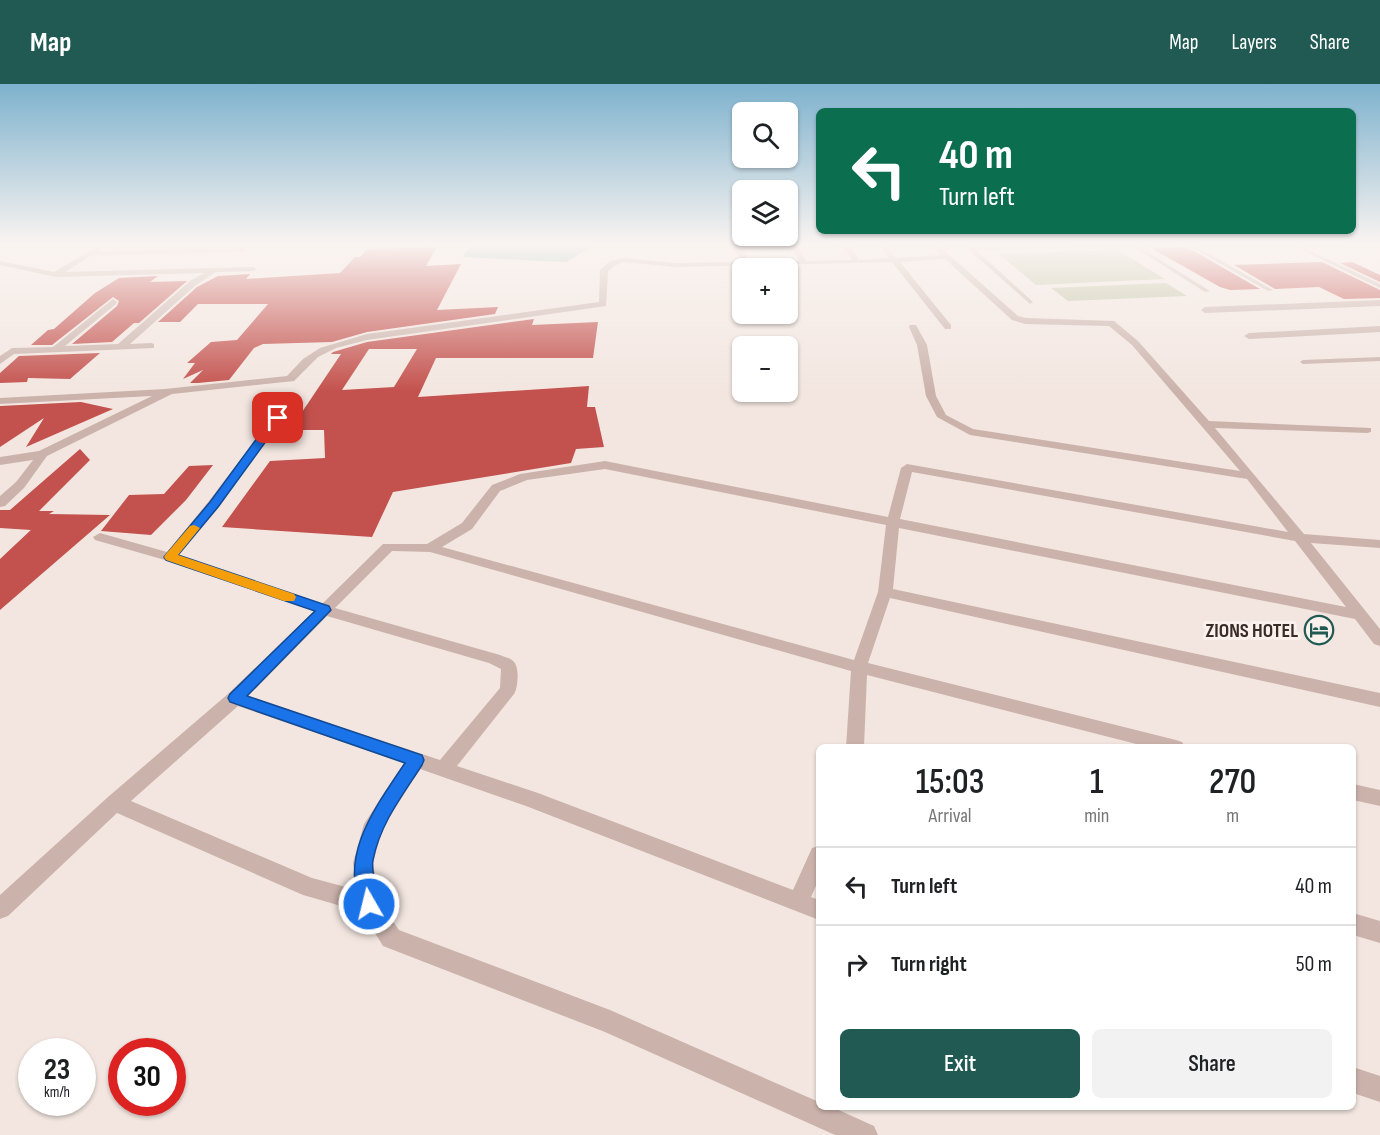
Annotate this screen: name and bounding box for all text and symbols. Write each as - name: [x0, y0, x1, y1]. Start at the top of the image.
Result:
- text: Map: [30, 26, 71, 59]
- text: Map: [1169, 30, 1198, 55]
- text: Layers: [1231, 30, 1277, 55]
- text: Share: [1310, 30, 1350, 55]
- map controls: [732, 102, 798, 402]
- button: search: [732, 102, 798, 168]
- text: 40 m: [939, 130, 1013, 181]
- icon: left: [840, 132, 918, 210]
- button: layers: [732, 180, 798, 246]
- text: Turn left: [939, 181, 1015, 213]
- button: +: [732, 258, 798, 324]
- button: −: [732, 336, 798, 402]
- pin: [252, 392, 303, 443]
- icon: arrive: [261, 401, 294, 434]
- hotel icon: ZIONS HOTEL: [1303, 614, 1335, 646]
- place label: ZIONS HOTEL: [1205, 619, 1298, 643]
- text: 15:03: [916, 761, 984, 804]
- text: 1: [1090, 761, 1104, 804]
- text: 270: [1209, 761, 1256, 804]
- text: Arrival: [929, 804, 972, 828]
- text: min: [1084, 804, 1109, 828]
- text: m: [1226, 804, 1239, 828]
- icon: left: [840, 870, 873, 903]
- position arrow: [337, 872, 401, 936]
- text: Turn left: [891, 873, 957, 900]
- text: 40 m: [1295, 873, 1332, 900]
- icon: right: [840, 948, 873, 981]
- text: Turn right: [891, 951, 967, 978]
- text: 50 m: [1296, 951, 1332, 978]
- button: Exit: [840, 1029, 1080, 1098]
- button: Share: [1092, 1029, 1332, 1098]
- speed limit sign: 30: [108, 1038, 186, 1116]
- text: 23: [44, 1052, 70, 1088]
- text: km/h: [44, 1083, 70, 1102]

